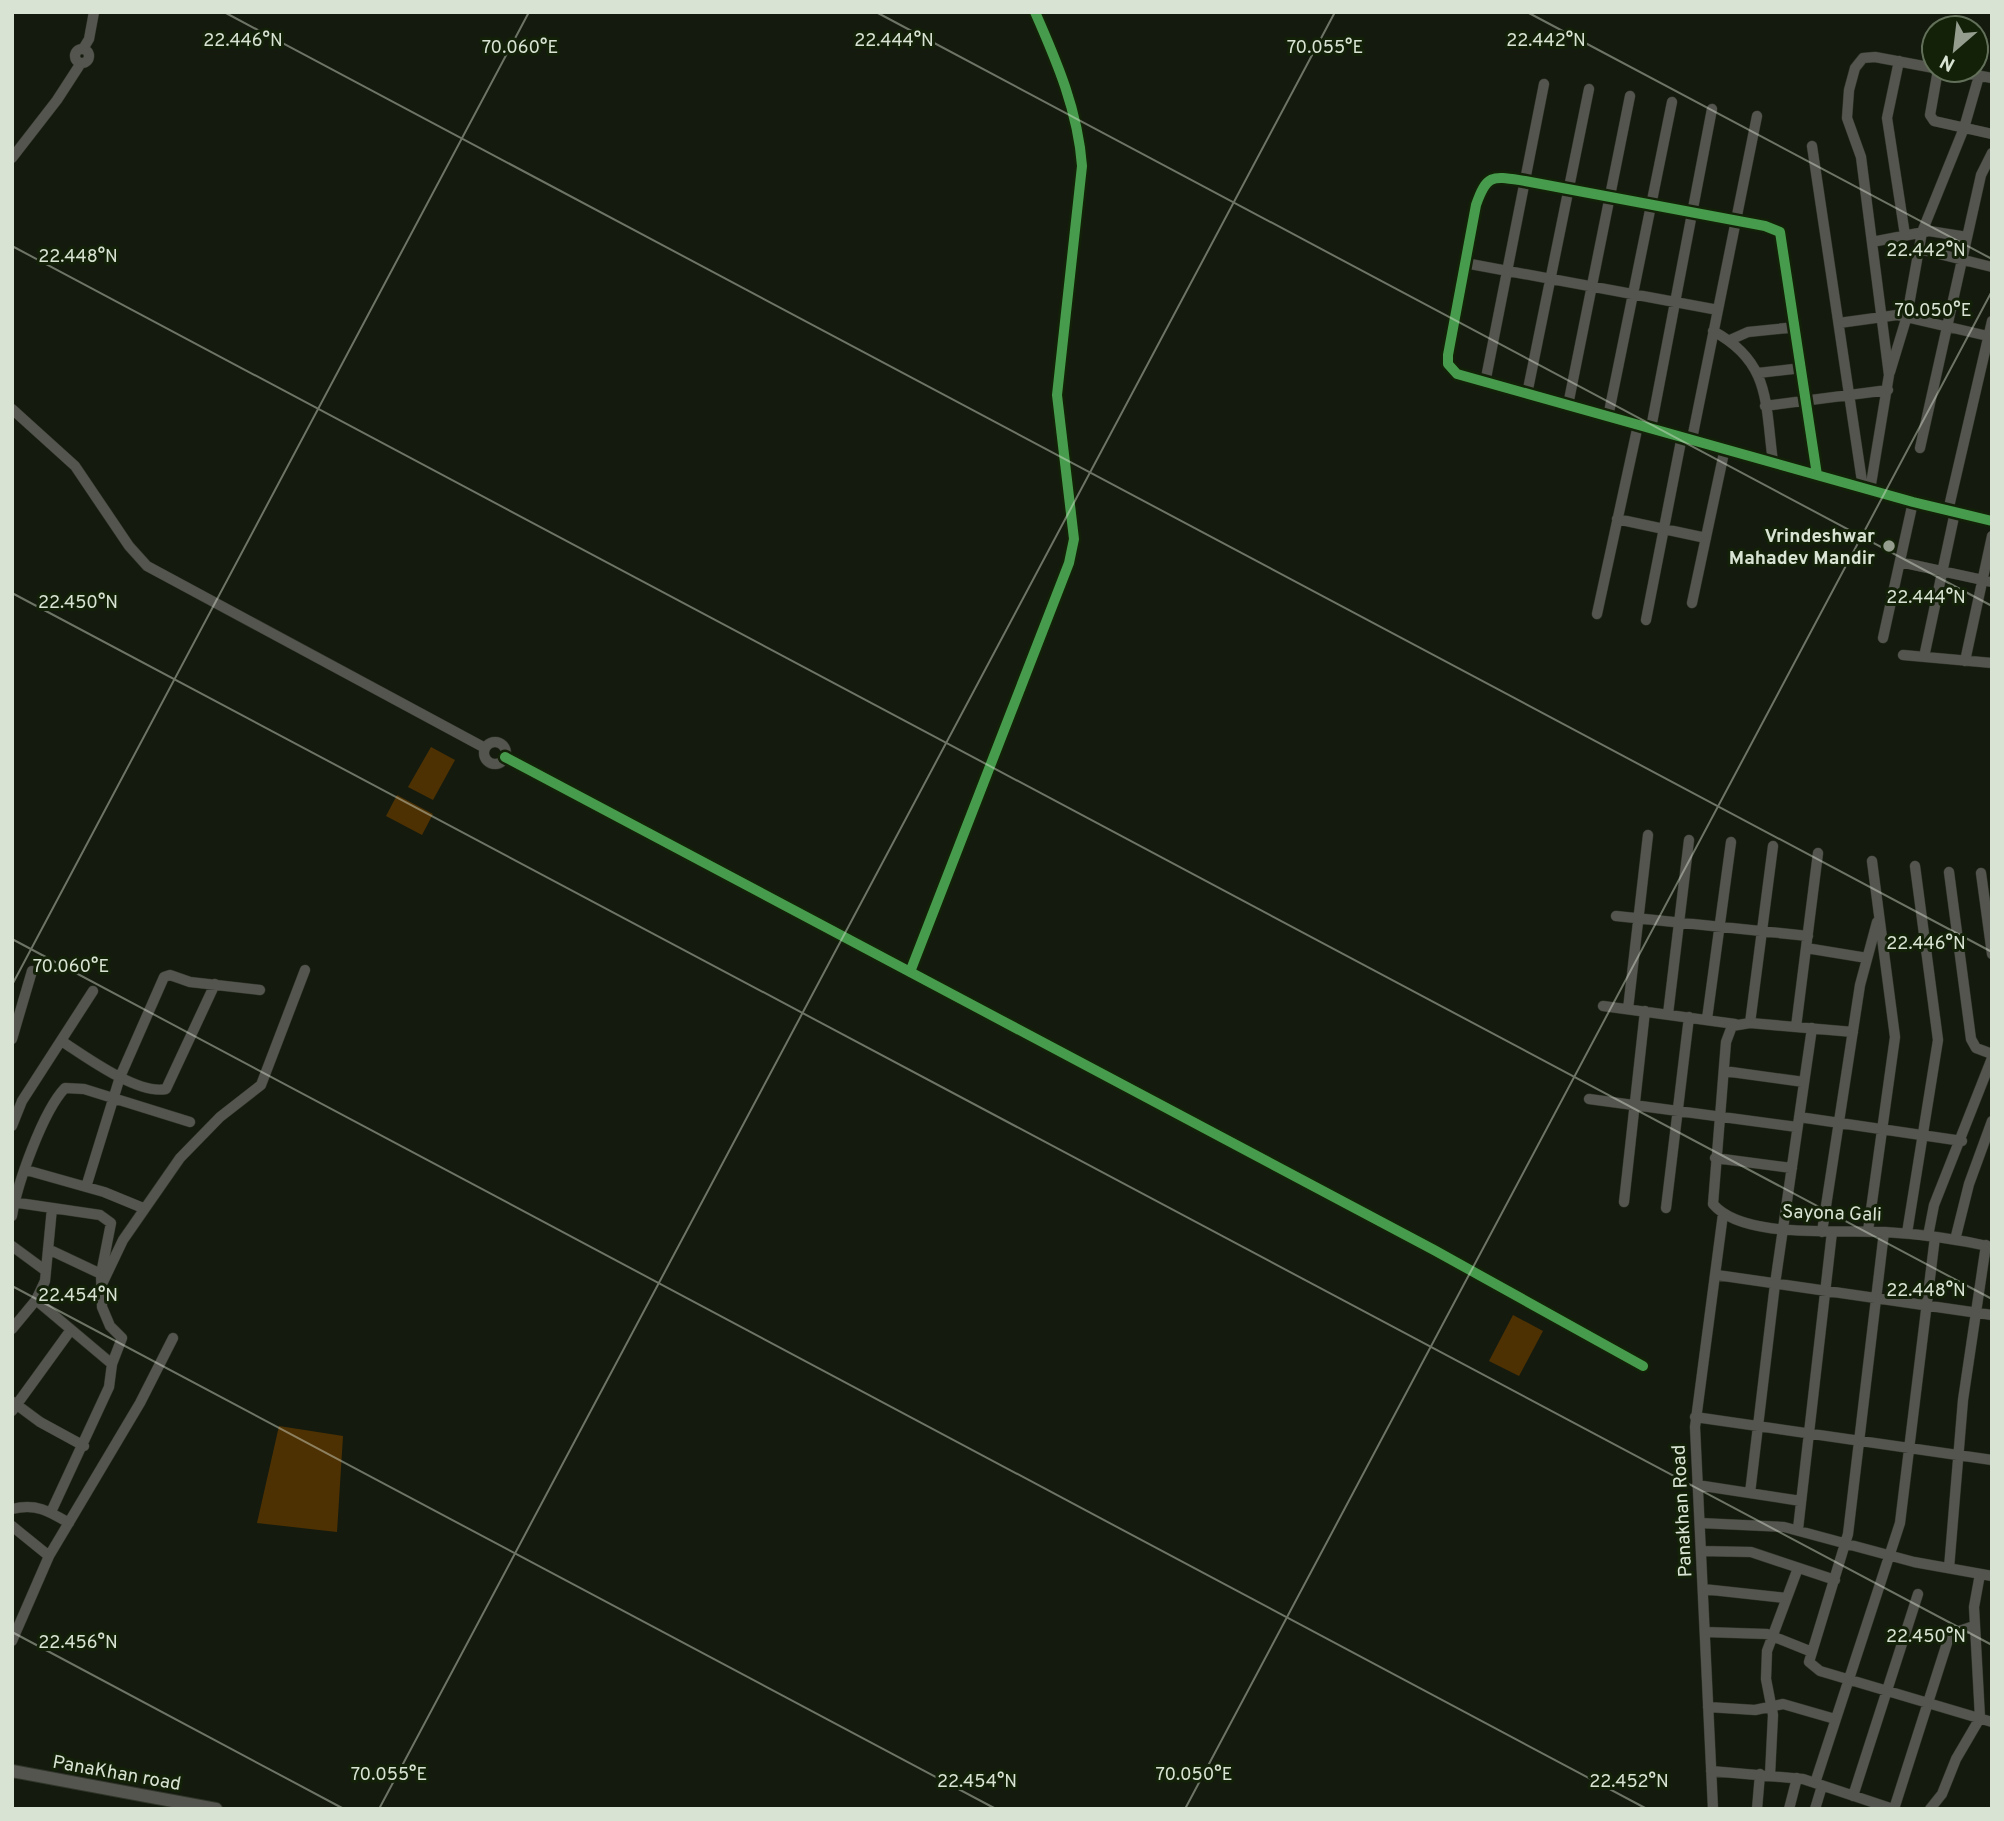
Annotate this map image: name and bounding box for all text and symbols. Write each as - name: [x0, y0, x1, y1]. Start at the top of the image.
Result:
- north arrow: [1920, 14, 1990, 84]
- text: 22.446°N: [203, 30, 283, 53]
- text: 22.444°N: [854, 30, 934, 53]
- text: 22.442°N: [1506, 30, 1586, 53]
- text: 70.060°E: [482, 37, 558, 60]
- text: 70.055°E: [1287, 37, 1363, 60]
- text: N: [1936, 48, 1960, 76]
- text: 22.442°N: [1886, 240, 1966, 263]
- text: 22.448°N: [38, 246, 118, 269]
- text: 70.050°E: [1895, 300, 1971, 323]
- place label: Vrindeshwar Mahadev Mandir: [1729, 525, 1875, 571]
- marker: Vrindeshwar Mahadev Mandir: [1881, 538, 1897, 554]
- text: 22.444°N: [1886, 587, 1966, 610]
- text: 22.450°N: [38, 592, 118, 615]
- text: 22.446°N: [1886, 933, 1966, 956]
- text: 70.060°E: [33, 956, 109, 979]
- street label: Sayona Gali: [1782, 1200, 1882, 1228]
- text: 22.448°N: [1886, 1280, 1966, 1303]
- text: 22.454°N: [38, 1285, 118, 1308]
- street label: Panakhan Road: [1668, 1444, 1698, 1578]
- text: 22.450°N: [1886, 1626, 1966, 1649]
- text: 22.456°N: [38, 1632, 118, 1655]
- street label: PanaKhan road: [51, 1751, 183, 1797]
- text: 70.055°E: [351, 1764, 427, 1787]
- text: 70.050°E: [1156, 1764, 1232, 1787]
- text: 22.454°N: [937, 1771, 1017, 1794]
- text: 22.452°N: [1589, 1771, 1669, 1794]

